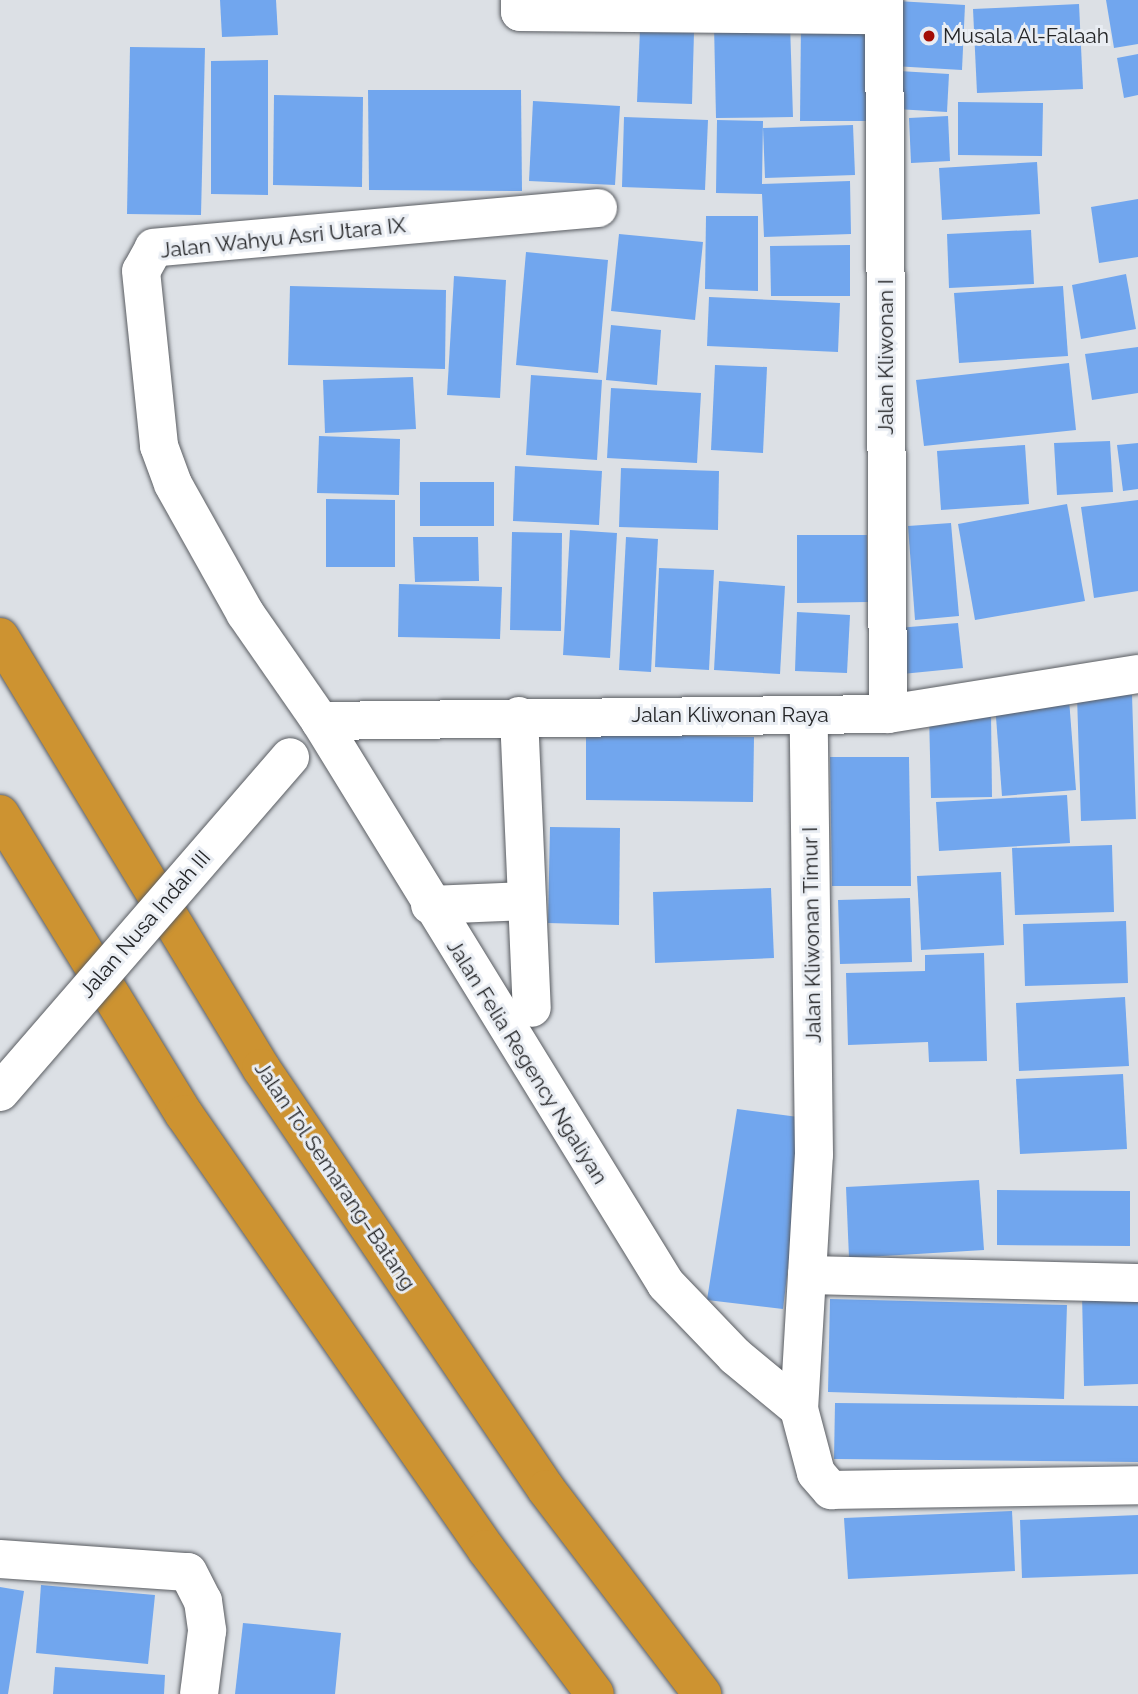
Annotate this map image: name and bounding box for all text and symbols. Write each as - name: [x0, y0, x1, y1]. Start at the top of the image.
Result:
- place label: Musala Al-Falaah: [943, 23, 1110, 49]
- marker: Musala Al-Falaah: [921, 28, 937, 44]
- street label: Jalan Wahyu Asri Utara IX: [158, 213, 408, 263]
- street label: Jalan Kliwonan I: [873, 279, 899, 435]
- street label: Jalan Kliwonan Raya: [631, 702, 829, 728]
- street label: Jalan Kliwonan Timur I: [798, 826, 826, 1044]
- street label: Jalan Nusa Indah III: [74, 845, 216, 1003]
- street label: Jalan Felia Regency Ngaliyan: [441, 935, 613, 1189]
- street label: Jalan Tol Semarang–Batang: [249, 1057, 421, 1295]

